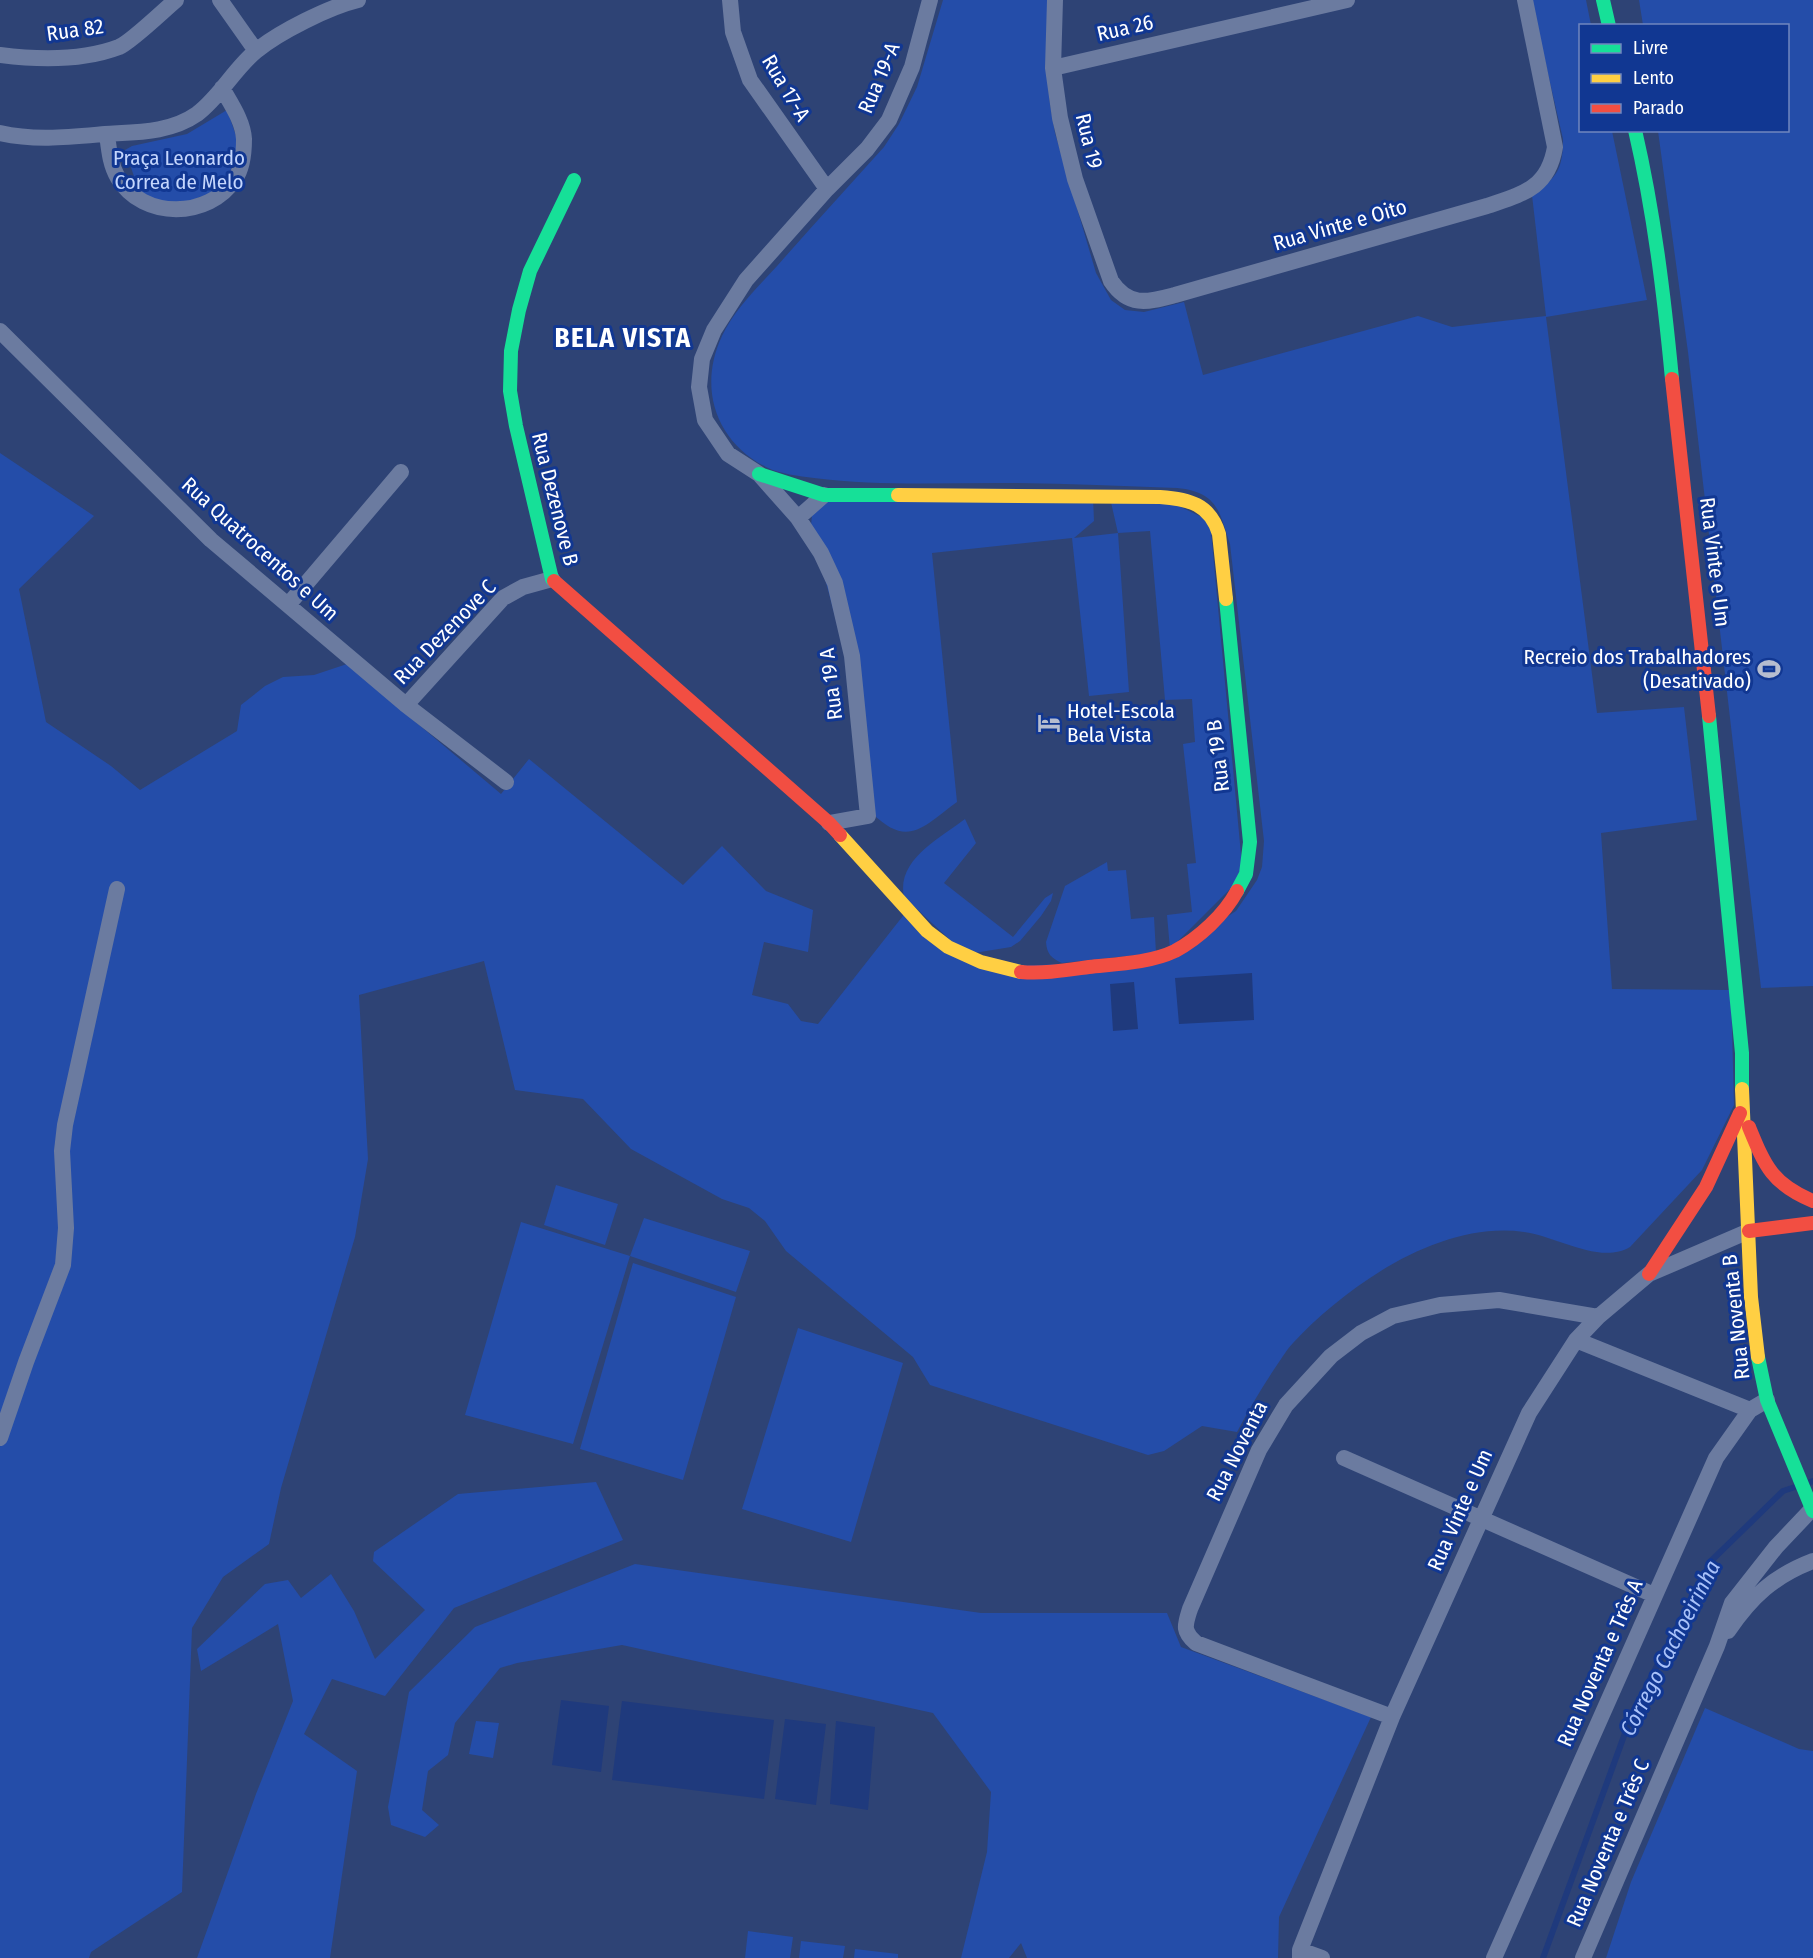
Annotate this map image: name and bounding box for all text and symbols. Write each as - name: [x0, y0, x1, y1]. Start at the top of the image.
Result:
- street label: Rua 26: [1094, 9, 1156, 47]
- street label: Rua 82: [45, 13, 105, 47]
- legend: [1579, 24, 1789, 132]
- text: Livre: [1633, 37, 1668, 59]
- street label: Rua 19-A: [852, 39, 906, 117]
- street label: Rua 17-A: [756, 50, 816, 126]
- text: Lento: [1633, 67, 1674, 89]
- text: Parado: [1633, 97, 1684, 119]
- street label: Rua 19: [1070, 111, 1108, 171]
- park label: Praça Leonardo Correa de Melo: [113, 145, 245, 195]
- street label: Rua Vinte e Oito: [1270, 193, 1410, 257]
- district label: BELA VISTA: [554, 322, 692, 354]
- street label: Rua Dezenove B: [526, 430, 584, 568]
- street label: Rua Quatrocentos e Um: [176, 472, 344, 626]
- street label: Rua Vinte e Um: [1694, 496, 1736, 628]
- street label: Rua Dezenove C: [388, 574, 502, 690]
- place label: Recreio dos Trabalhadores (Desativado): [1524, 644, 1751, 694]
- street label: Rua 19 A: [814, 647, 848, 721]
- sports icon: Recreio dos Trabalhadores (Desativado): [1756, 656, 1782, 682]
- place label: Hotel-Escola Bela Vista: [1067, 698, 1175, 748]
- hotel icon: Hotel-Escola Bela Vista: [1036, 710, 1062, 736]
- street label: Rua 19 B: [1201, 718, 1235, 794]
- street label: Rua Noventa B: [1717, 1253, 1755, 1381]
- street label: Rua Noventa: [1201, 1397, 1273, 1505]
- street label: Rua Vinte e Um: [1422, 1445, 1498, 1575]
- water label: Córrego Cachoeirinha: [1614, 1556, 1726, 1740]
- street label: Rua Noventa e Três A: [1551, 1575, 1649, 1751]
- street label: Rua Noventa e Três C: [1561, 1755, 1655, 1931]

